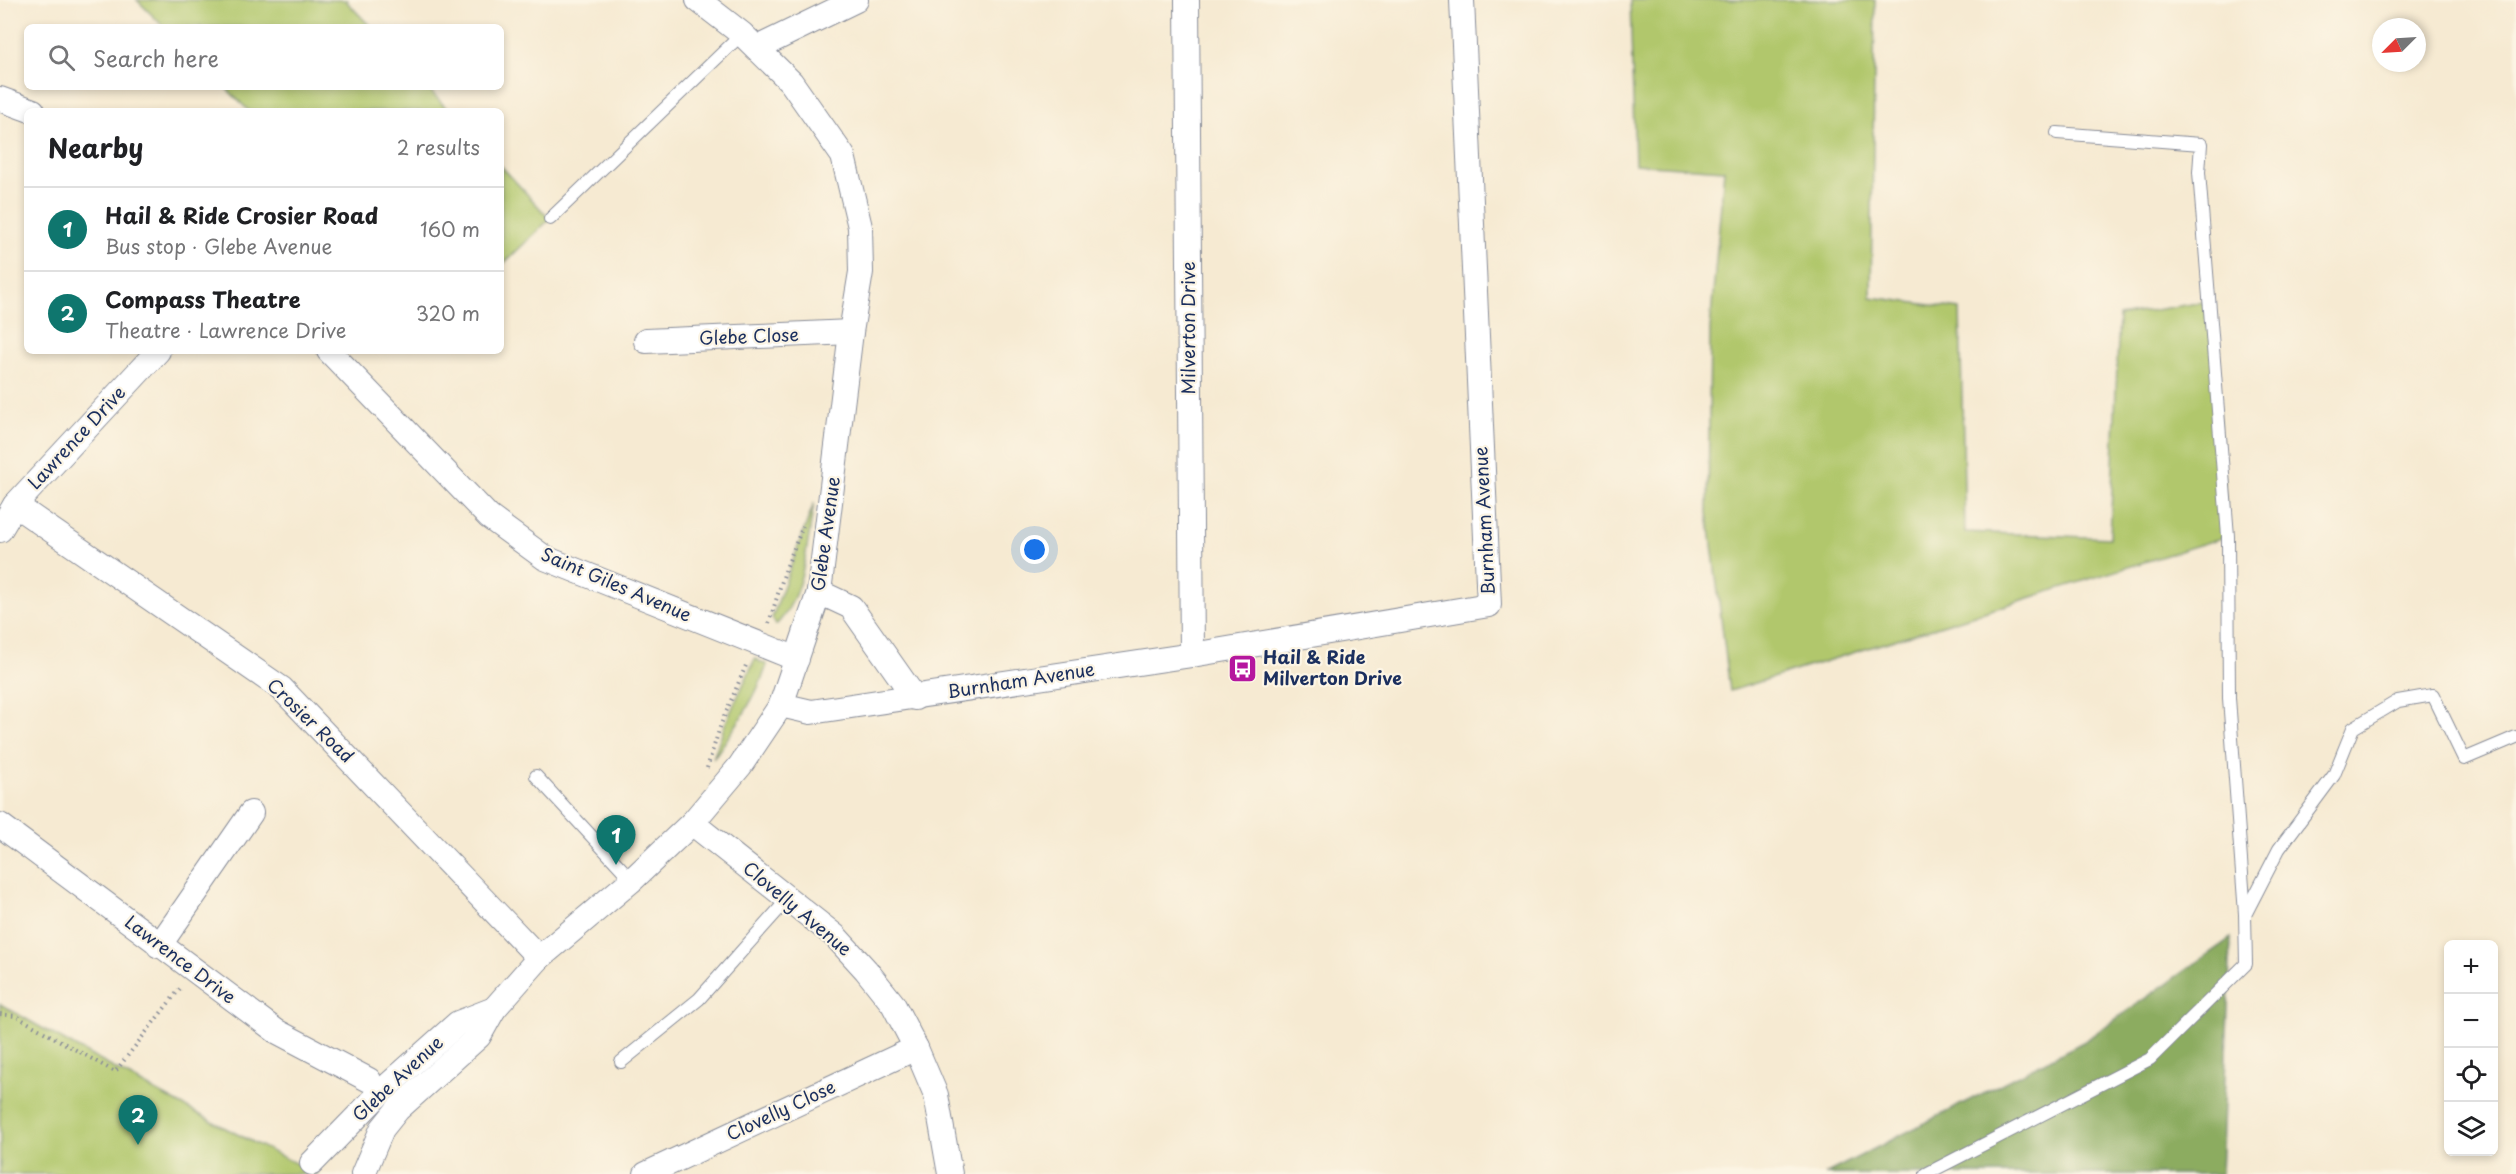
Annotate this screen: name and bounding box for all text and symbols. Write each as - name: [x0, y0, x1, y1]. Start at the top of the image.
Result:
- north arrow: [2372, 18, 2426, 72]
- search box: [24, 24, 504, 90]
- icon: search: [45, 41, 78, 74]
- text: Search here: [93, 41, 219, 74]
- text: Nearby: [48, 128, 143, 167]
- text: 2 results: [397, 132, 480, 162]
- text: Hail & Ride Crosier Road: [105, 198, 378, 231]
- text: 1: [63, 214, 72, 244]
- text: 160 m: [420, 214, 480, 244]
- text: Bus stop · Glebe Avenue: [105, 231, 332, 261]
- street label: Milverton Drive: [1174, 261, 1201, 395]
- text: Compass Theatre: [105, 282, 301, 315]
- text: 2: [60, 298, 75, 328]
- text: 320 m: [416, 298, 480, 328]
- text: Theatre · Lawrence Drive: [105, 315, 346, 345]
- street label: Glebe Close: [699, 320, 799, 351]
- street label: Lawrence Drive: [21, 379, 131, 495]
- street label: Burnham Avenue: [1466, 446, 1501, 596]
- street label: Glebe Avenue: [803, 475, 846, 593]
- your location: [1020, 535, 1049, 564]
- street label: Saint Giles Avenue: [537, 540, 696, 628]
- place label: Hail & Ride Milverton Drive: [1263, 643, 1402, 691]
- bus stop icon: Hail & Ride Milverton Drive: [1226, 652, 1258, 684]
- street label: Burnham Avenue: [945, 654, 1097, 705]
- street label: Crosier Road: [262, 671, 361, 768]
- pin: 1: [596, 816, 636, 865]
- street label: Clovelly Avenue: [738, 854, 858, 962]
- street label: Lawrence Drive: [120, 908, 242, 1010]
- map controls: [2444, 940, 2498, 1156]
- button: +: [2444, 940, 2498, 994]
- button: −: [2444, 994, 2498, 1048]
- street label: Glebe Avenue: [346, 1029, 449, 1127]
- button: locate: [2444, 1048, 2498, 1102]
- street label: Clovelly Close: [721, 1073, 839, 1147]
- pin: 2: [118, 1096, 158, 1145]
- button: layers: [2444, 1102, 2498, 1156]

